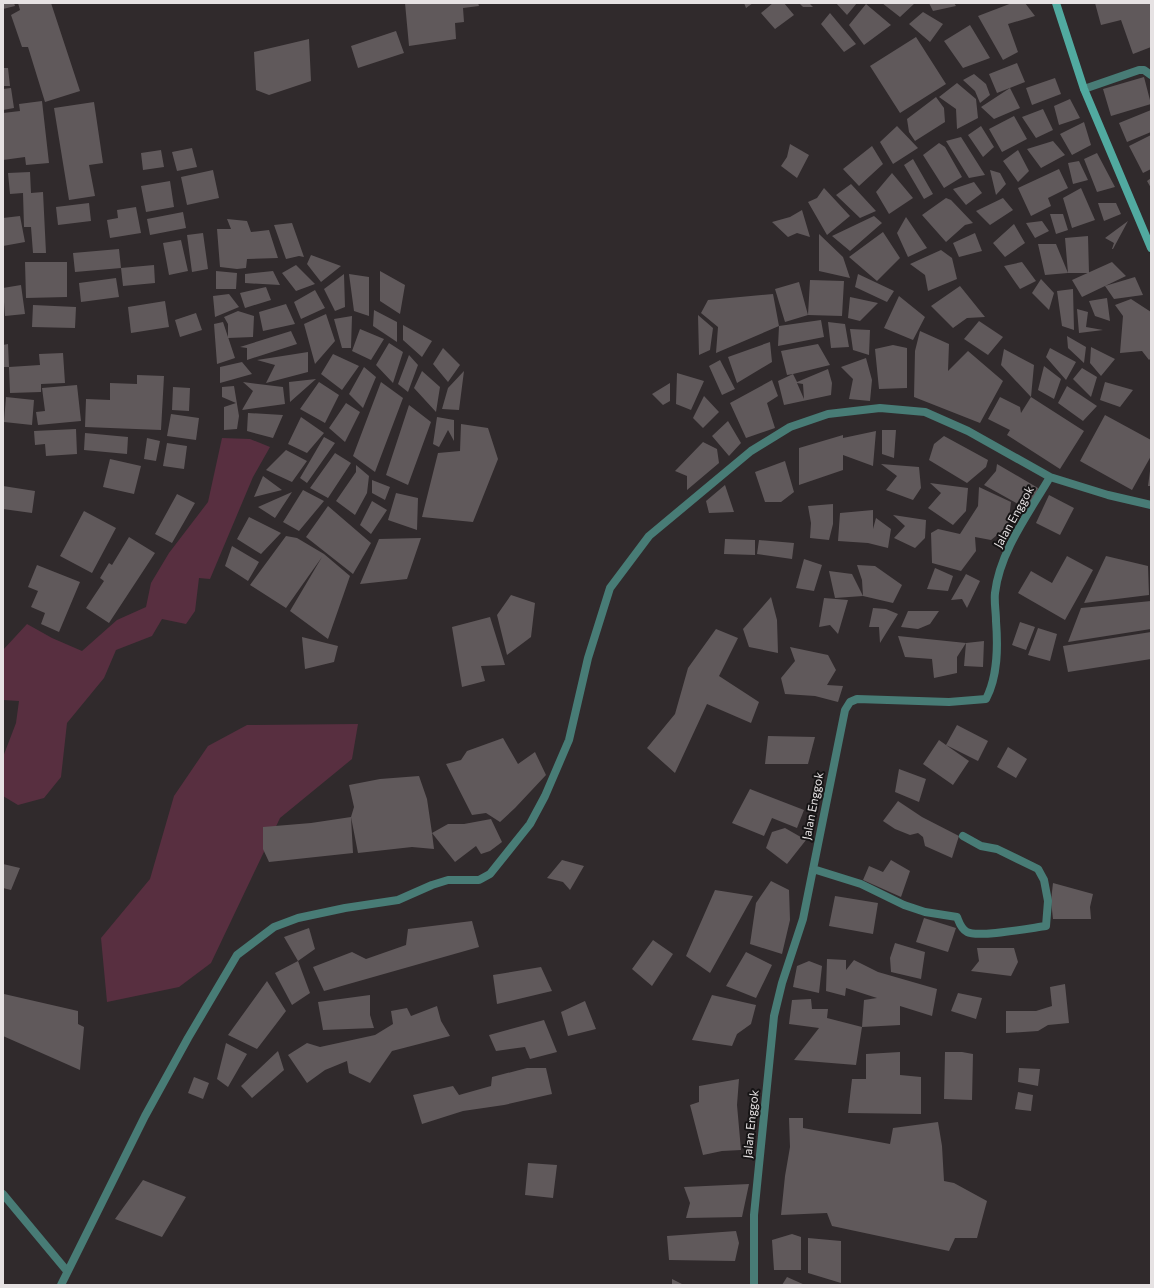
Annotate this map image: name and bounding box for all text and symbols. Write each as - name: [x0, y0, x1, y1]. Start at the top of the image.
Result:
- street label: Jalan Enggok: [990, 483, 1037, 550]
- street label: Jalan Enggok: [799, 770, 827, 841]
- street label: Jalan Enggok: [739, 1088, 762, 1159]

